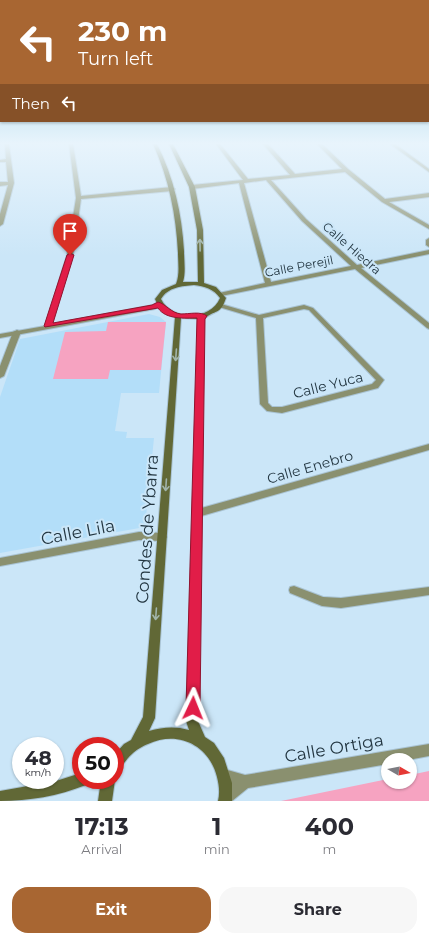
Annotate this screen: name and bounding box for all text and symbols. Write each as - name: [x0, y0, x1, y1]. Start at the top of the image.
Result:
- text: 230 m: [78, 14, 167, 48]
- icon: left: [12, 16, 64, 68]
- text: Turn left: [78, 48, 153, 70]
- icon: left: [58, 92, 80, 114]
- text: Then: [12, 94, 50, 113]
- pin: [53, 214, 87, 255]
- street label: Calle Hiedra: [320, 219, 384, 277]
- icon: arrive: [59, 220, 81, 242]
- one-way arrow: [196, 239, 204, 252]
- street label: Calle Perejil: [263, 252, 335, 280]
- one-way arrow: [172, 348, 179, 361]
- street label: Calle Yuca: [291, 368, 365, 402]
- street label: Calle Enebro: [265, 446, 355, 488]
- street label: Condes de Ybarra: [132, 454, 162, 604]
- one-way arrow: [162, 478, 169, 491]
- street label: Calle Lila: [39, 515, 117, 549]
- one-way arrow: [153, 607, 160, 620]
- position arrow: [172, 687, 214, 729]
- street label: Calle Ortiga: [283, 729, 385, 767]
- speed limit sign: 50: [72, 737, 124, 789]
- text: 48: [24, 746, 52, 770]
- north arrow: [381, 753, 417, 789]
- map controls: [381, 753, 417, 789]
- text: km/h: [25, 766, 51, 779]
- text: 17:13: [75, 812, 129, 841]
- text: 1: [212, 812, 222, 841]
- text: 400: [305, 812, 354, 841]
- text: Arrival: [81, 841, 122, 857]
- text: min: [204, 841, 230, 857]
- text: m: [323, 841, 336, 857]
- button: Exit: [12, 887, 211, 933]
- button: Share: [219, 887, 417, 933]

